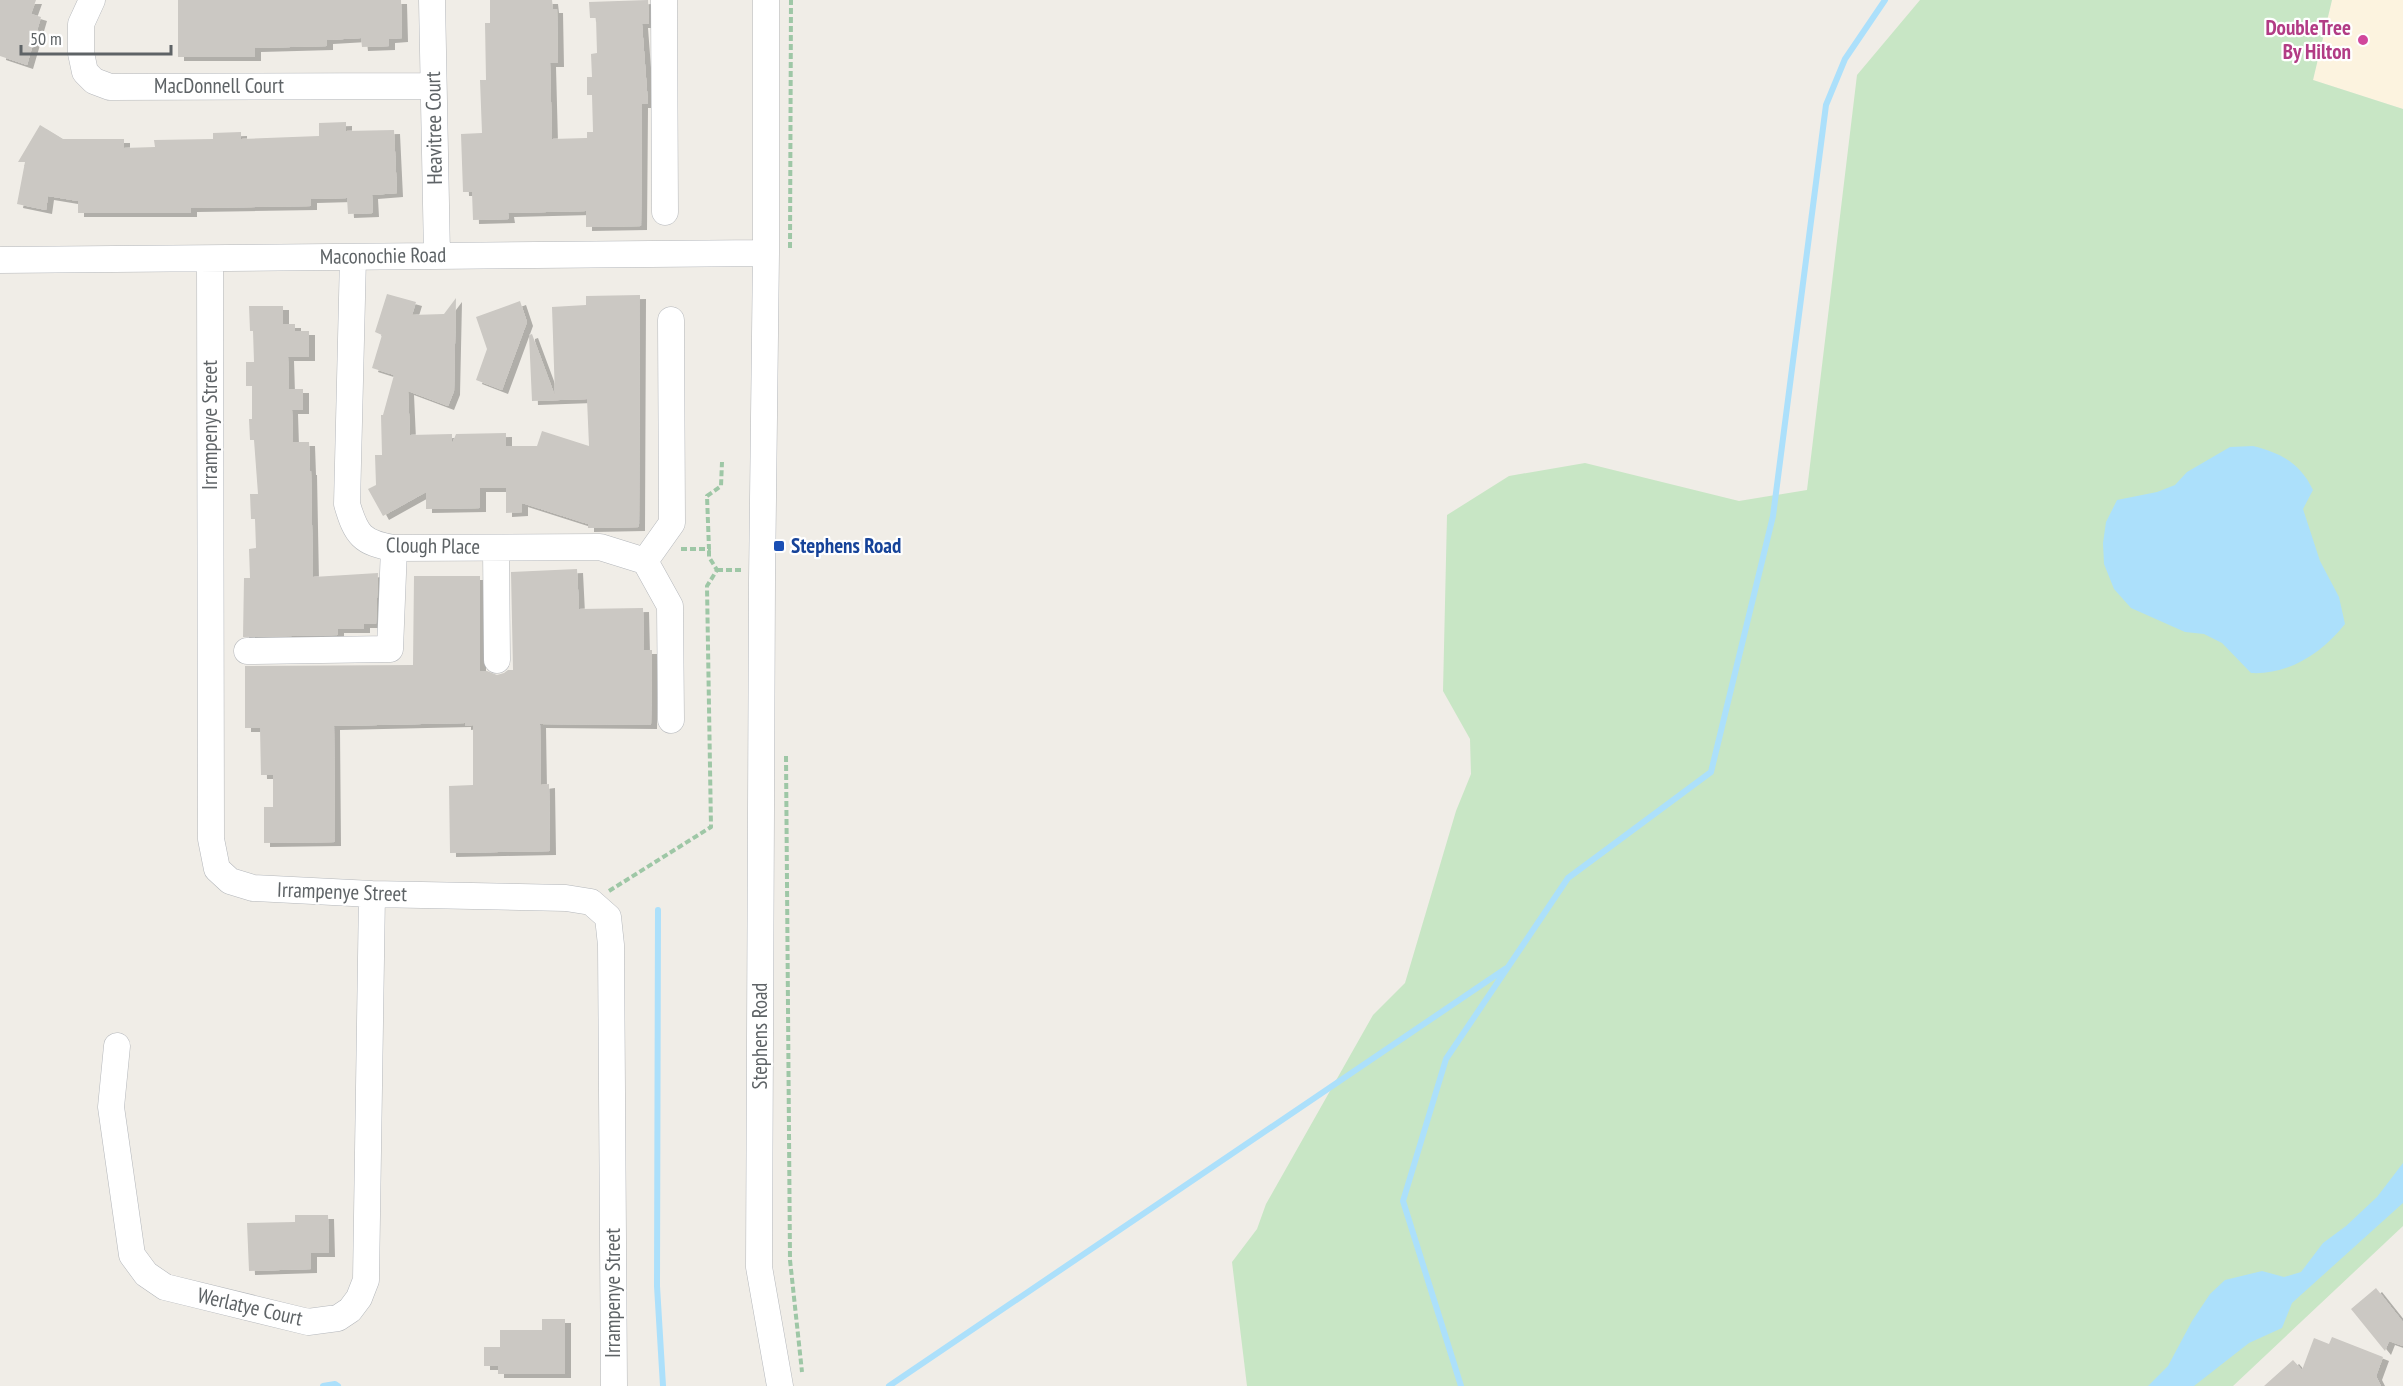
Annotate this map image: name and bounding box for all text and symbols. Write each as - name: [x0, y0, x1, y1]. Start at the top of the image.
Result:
- place label: DoubleTree By Hilton: [2265, 14, 2351, 65]
- scale bar: [21, 18, 171, 56]
- text: 50 m: [30, 27, 62, 50]
- marker: DoubleTree By Hilton: [2356, 33, 2370, 47]
- street label: Heavitree Court: [419, 71, 448, 185]
- street label: MacDonnell Court: [154, 72, 284, 99]
- street label: Maconochie Road: [320, 241, 446, 270]
- street label: Irrampenye Street: [196, 360, 223, 490]
- street label: Clough Place: [386, 531, 480, 560]
- place label: Stephens Road: [791, 532, 901, 559]
- marker: Stephens Road: [772, 539, 786, 553]
- street label: Irrampenye Street: [277, 876, 408, 907]
- street label: Stephens Road: [746, 983, 773, 1089]
- street label: Irrampenye Street: [599, 1228, 626, 1358]
- street label: Werlatye Court: [195, 1281, 305, 1332]

